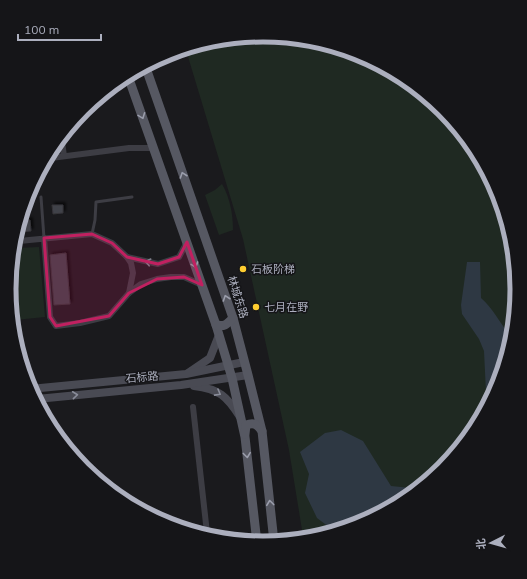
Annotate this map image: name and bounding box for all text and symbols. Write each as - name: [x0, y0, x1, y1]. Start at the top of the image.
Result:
- scale bar: [18, 16, 101, 42]
- text: 100 m: [24, 22, 59, 37]
- one-way arrow: [137, 112, 145, 119]
- one-way arrow: [179, 172, 188, 179]
- one-way arrow: [145, 258, 151, 266]
- one-way arrow: [190, 261, 199, 268]
- place label: 石板阶梯: [251, 262, 295, 276]
- marker: 石板阶梯: [238, 264, 248, 274]
- street label: 林城东路: [225, 274, 251, 320]
- one-way arrow: [222, 295, 230, 302]
- place label: 七月在野: [264, 300, 308, 314]
- marker: 七月在野: [251, 302, 261, 312]
- street label: 石标路: [125, 369, 159, 385]
- one-way arrow: [214, 388, 221, 396]
- one-way arrow: [72, 391, 78, 400]
- one-way arrow: [242, 452, 251, 458]
- one-way arrow: [266, 500, 275, 506]
- north arrow: [471, 523, 511, 563]
- text: 北: [474, 538, 489, 550]

